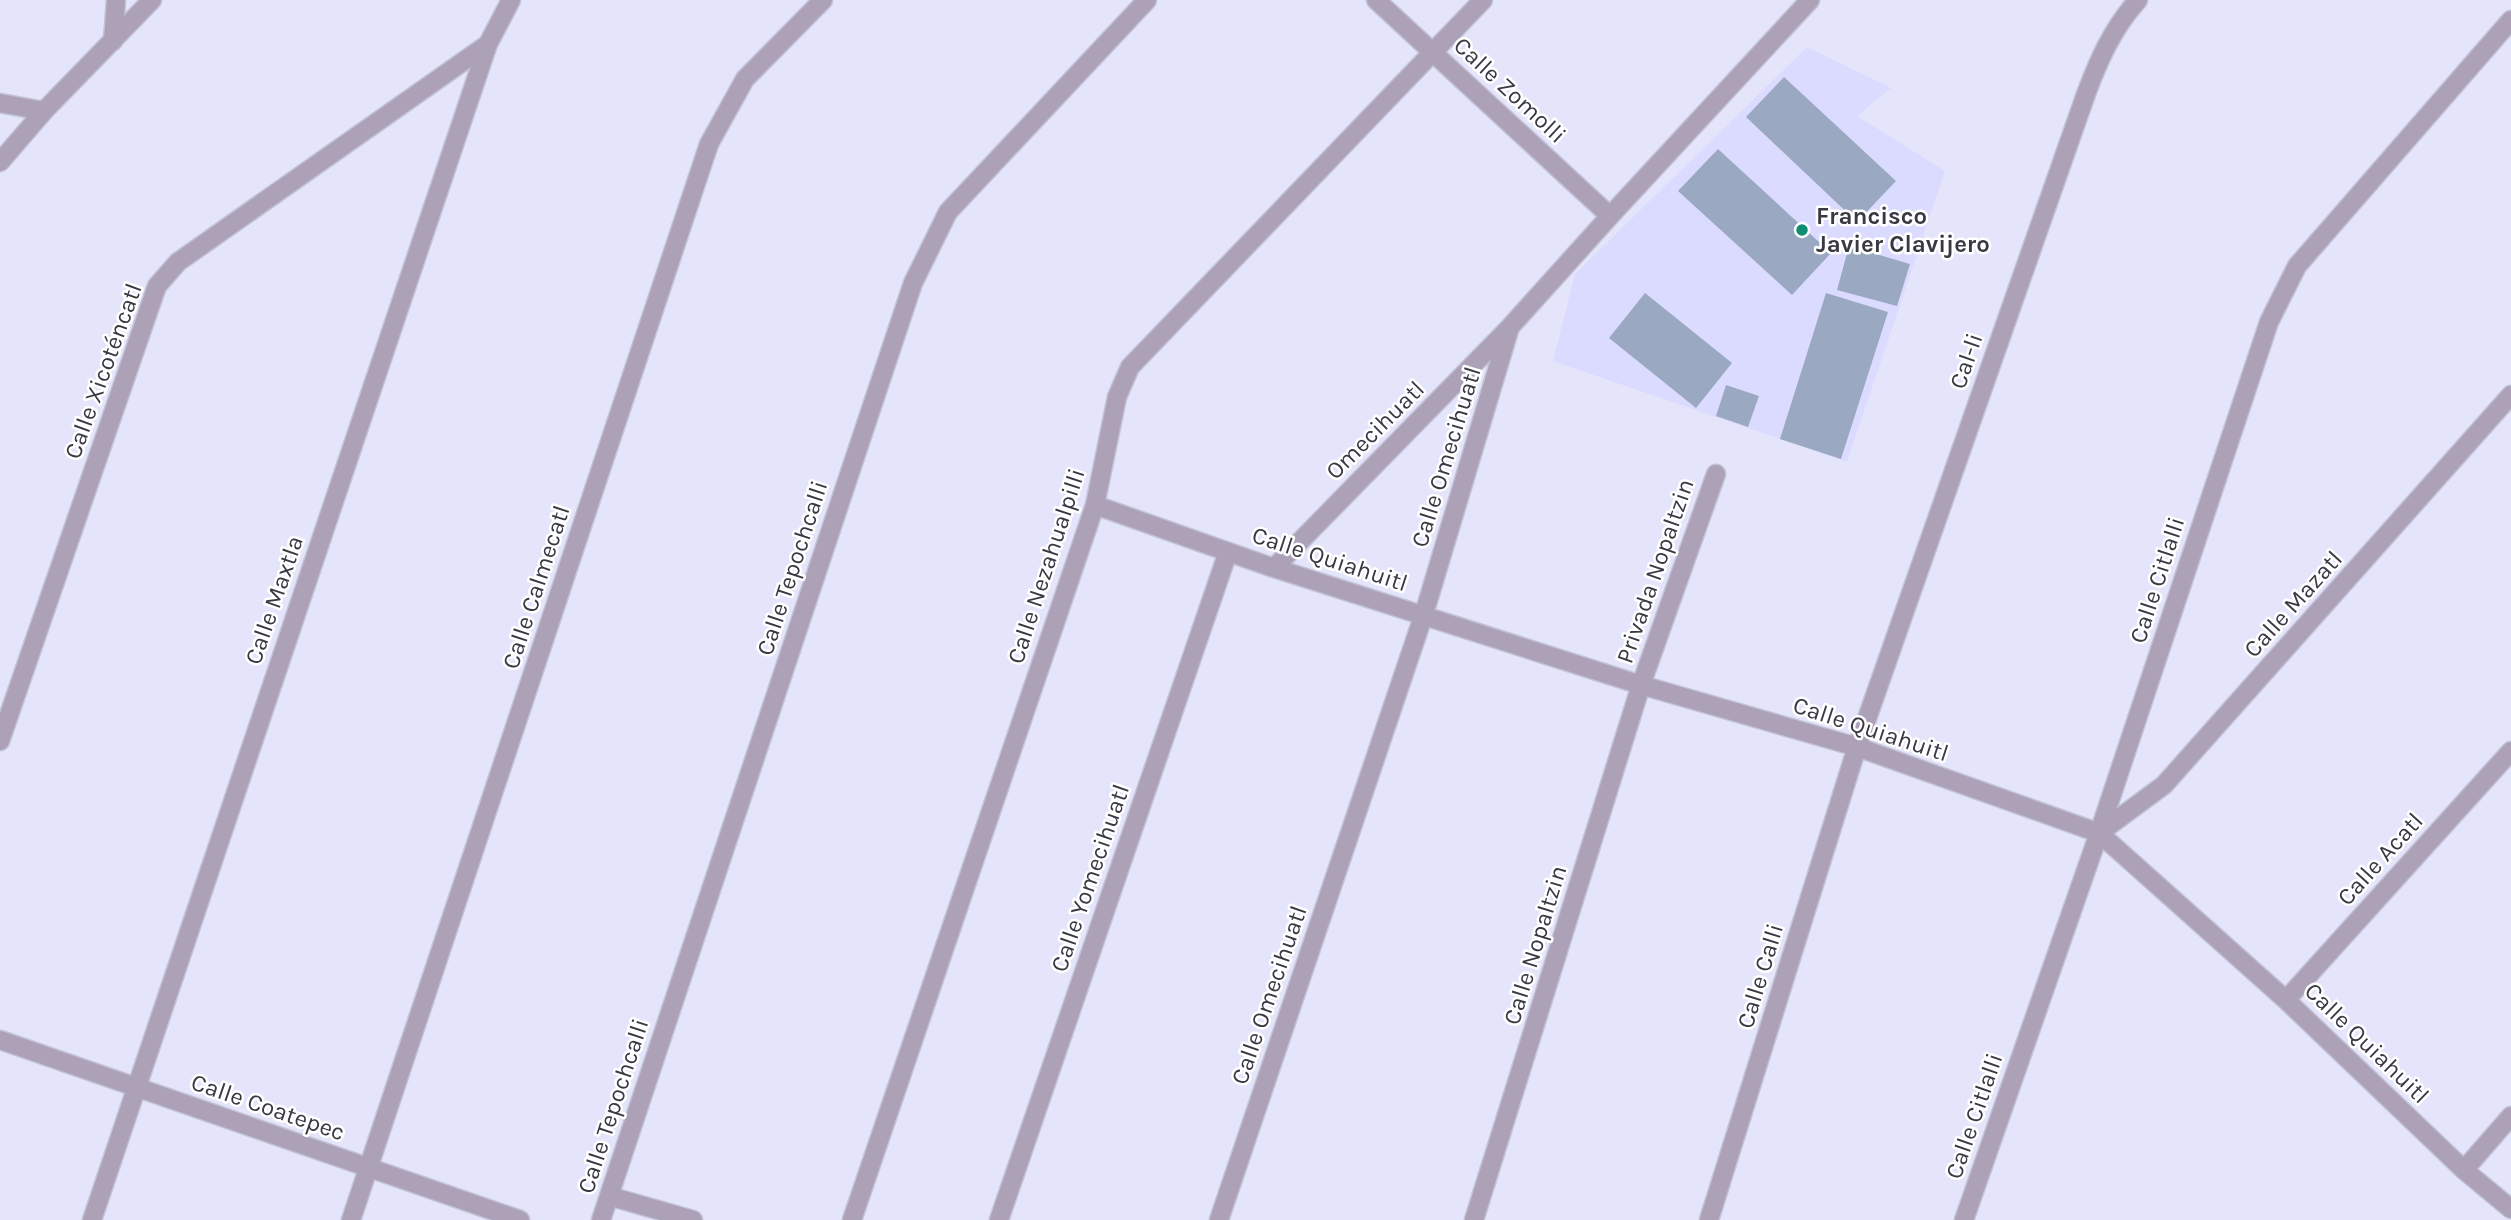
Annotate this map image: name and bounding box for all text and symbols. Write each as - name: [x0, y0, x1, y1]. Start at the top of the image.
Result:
- street label: Calle Zomolli: [1448, 31, 1572, 149]
- place label: Francisco Javier Clavijero: [1816, 202, 1990, 258]
- marker: Francisco Javier Clavijero: [1794, 222, 1810, 238]
- street label: Calle Xicoténcatl: [58, 279, 148, 463]
- street label: Cal-li: [1944, 330, 1988, 392]
- street label: Calle Omecihuatl: [1405, 363, 1487, 551]
- street label: Omecihuatl: [1320, 375, 1430, 485]
- street label: Calle Nezahualpilli: [1001, 465, 1091, 667]
- street label: Privada Nopaltzin: [1610, 475, 1700, 667]
- street label: Calle Tepochcalli: [751, 477, 833, 659]
- street label: Calle Calmecatl: [496, 502, 576, 672]
- street label: Calle Citlalli: [2123, 513, 2191, 647]
- street label: Calle Quiahuitl: [1249, 521, 1411, 597]
- street label: Calle Maxtla: [239, 532, 309, 668]
- street label: Calle Mazatl: [2238, 545, 2348, 663]
- street label: Calle Quiahuitl: [1790, 691, 1952, 767]
- street label: Calle Yomecihuatl: [1045, 781, 1135, 975]
- street label: Calle Acatl: [2331, 807, 2429, 911]
- street label: Calle Nopaltzin: [1498, 862, 1572, 1028]
- street label: Calle Omecihuatl: [1225, 902, 1313, 1088]
- street label: Calle Calli: [1731, 920, 1789, 1032]
- street label: Calle Quiahuitl: [2299, 977, 2435, 1109]
- street label: Calle Tepochcalli: [572, 1015, 654, 1197]
- street label: Calle Citlalli: [1939, 1050, 2009, 1182]
- street label: Calle Coatepec: [188, 1068, 348, 1146]

